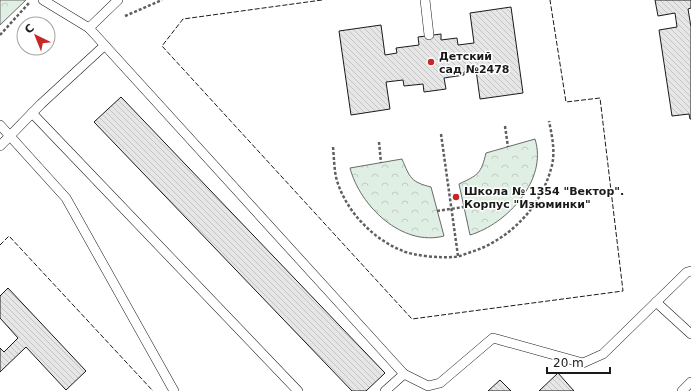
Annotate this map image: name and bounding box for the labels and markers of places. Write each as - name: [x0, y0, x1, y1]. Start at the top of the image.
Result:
- place label: Детский сад №2478: [439, 50, 510, 76]
- marker: Детский сад №2478: [426, 57, 436, 67]
- place label: Школа № 1354 "Вектор". Корпус "Изюминки": [464, 185, 624, 211]
- marker: Школа № 1354 "Вектор". Корпус "Изюминки": [451, 192, 461, 202]

